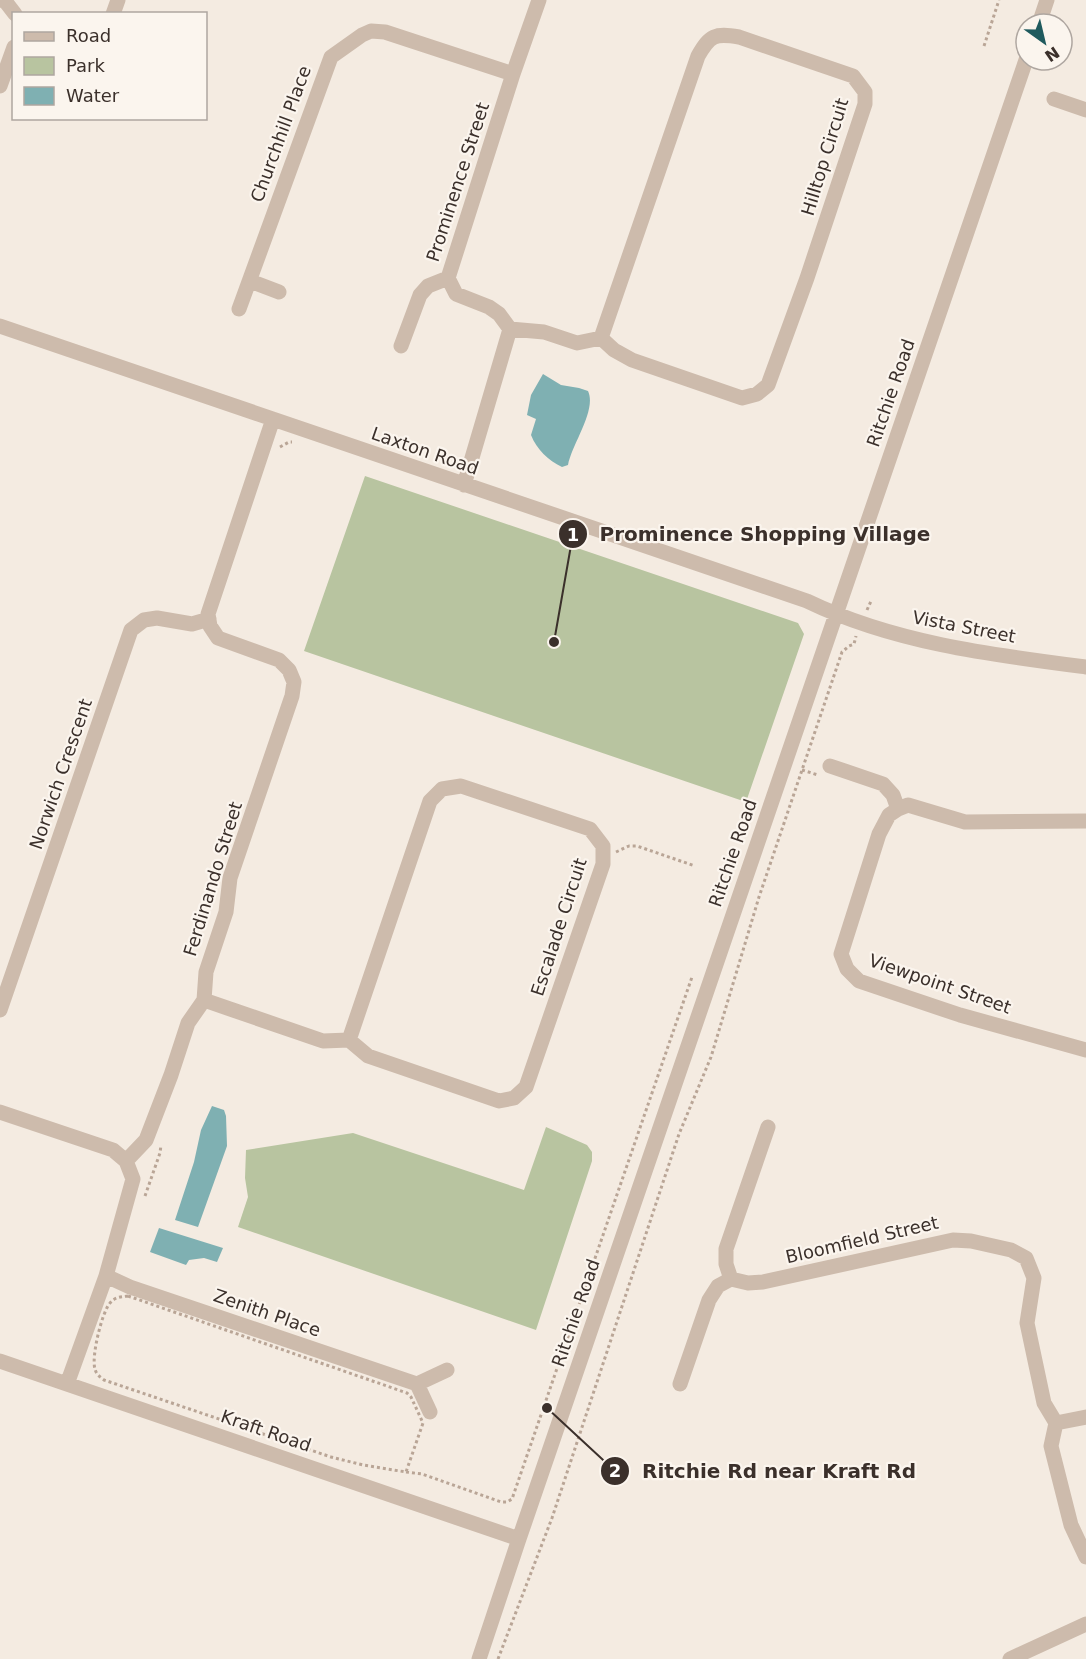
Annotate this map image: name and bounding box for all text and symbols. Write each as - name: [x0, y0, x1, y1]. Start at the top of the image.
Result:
- legend: [12, 12, 207, 120]
- north arrow: [1014, 12, 1074, 72]
- text: Road: [66, 25, 111, 46]
- text: N: [1041, 42, 1063, 66]
- text: Park: [66, 55, 105, 76]
- street label: Churchhill Place: [246, 63, 315, 205]
- text: Water: [66, 85, 120, 106]
- street label: Hilltop Circuit: [797, 96, 852, 218]
- street label: Prominence Street: [422, 99, 493, 264]
- street label: Ritchie Road: [862, 336, 919, 450]
- street label: Laxton Road: [369, 422, 482, 479]
- callout: Prominence Shopping Village: [558, 515, 942, 553]
- text: Prominence Shopping Village: [600, 522, 930, 546]
- text: 1: [567, 524, 579, 545]
- street label: Vista Street: [911, 606, 1018, 647]
- street label: Norwich Crescent: [25, 696, 96, 852]
- street label: Ritchie Road: [704, 796, 761, 910]
- street label: Ferdinando Street: [179, 799, 246, 959]
- street label: Escalade Circuit: [526, 855, 591, 999]
- street label: Viewpoint Street: [866, 949, 1014, 1018]
- street label: Bloomfield Street: [783, 1212, 940, 1267]
- street label: Ritchie Road: [547, 1256, 604, 1370]
- street label: Zenith Place: [211, 1284, 323, 1341]
- street label: Kraft Road: [218, 1405, 314, 1456]
- callout: Ritchie Rd near Kraft Rd: [600, 1452, 928, 1490]
- text: Ritchie Rd near Kraft Rd: [642, 1459, 916, 1483]
- text: 2: [609, 1460, 621, 1481]

